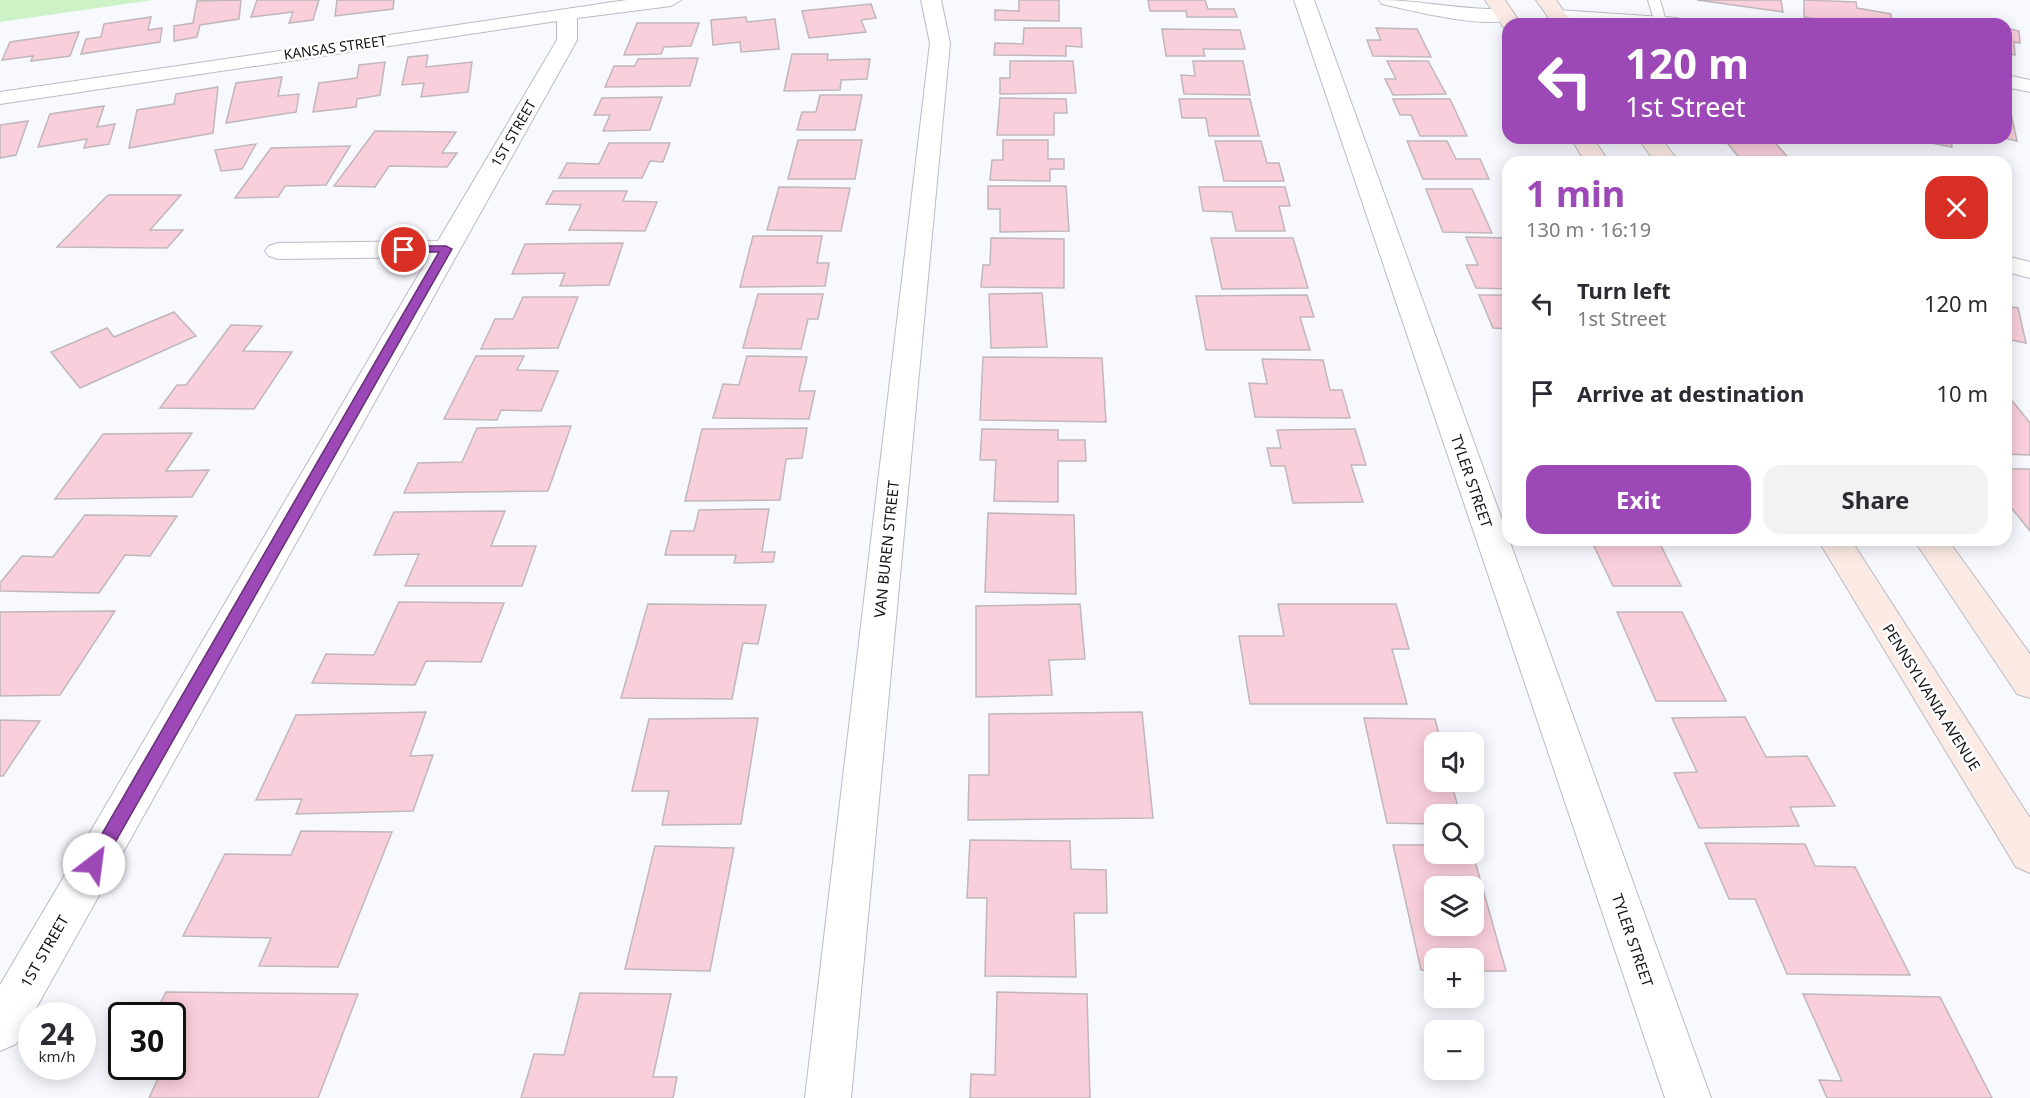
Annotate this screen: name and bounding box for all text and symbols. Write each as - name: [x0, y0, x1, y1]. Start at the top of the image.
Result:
- street label: KANSAS STREET: [282, 30, 388, 64]
- text: 120 m: [1625, 34, 1749, 91]
- icon: left: [1526, 42, 1604, 120]
- text: 1st Street: [1625, 88, 1746, 125]
- street label: 1ST STREET: [486, 96, 540, 170]
- text: 1 min: [1526, 169, 1625, 218]
- button: close: [1925, 176, 1988, 239]
- text: 130 m · 16:19: [1526, 216, 1651, 243]
- pin: [378, 224, 429, 275]
- icon: arrive: [387, 233, 420, 266]
- text: Turn left: [1577, 275, 1671, 305]
- icon: left: [1526, 287, 1559, 320]
- text: 120 m: [1924, 288, 1988, 318]
- text: 1st Street: [1577, 305, 1666, 332]
- icon: arrive: [1526, 377, 1559, 410]
- text: Arrive at destination: [1577, 378, 1804, 408]
- text: 10 m: [1937, 378, 1988, 408]
- street label: TYLER STREET: [1447, 432, 1497, 531]
- button: Exit: [1526, 465, 1751, 534]
- button: Share: [1763, 465, 1988, 534]
- street label: VAN BUREN STREET: [869, 479, 903, 619]
- street label: PENNSYLVANIA AVENUE: [1879, 620, 1985, 774]
- map controls: [1424, 732, 1484, 1080]
- button: sound: [1424, 732, 1484, 792]
- button: search: [1424, 804, 1484, 864]
- position arrow: [62, 832, 126, 896]
- button: layers: [1424, 876, 1484, 936]
- street label: TYLER STREET: [1608, 891, 1658, 990]
- street label: 1ST STREET: [15, 911, 73, 991]
- button: +: [1424, 948, 1484, 1008]
- speed limit sign: 30: [108, 1002, 186, 1080]
- text: 24: [40, 1013, 74, 1054]
- button: −: [1424, 1020, 1484, 1080]
- text: km/h: [39, 1046, 75, 1066]

